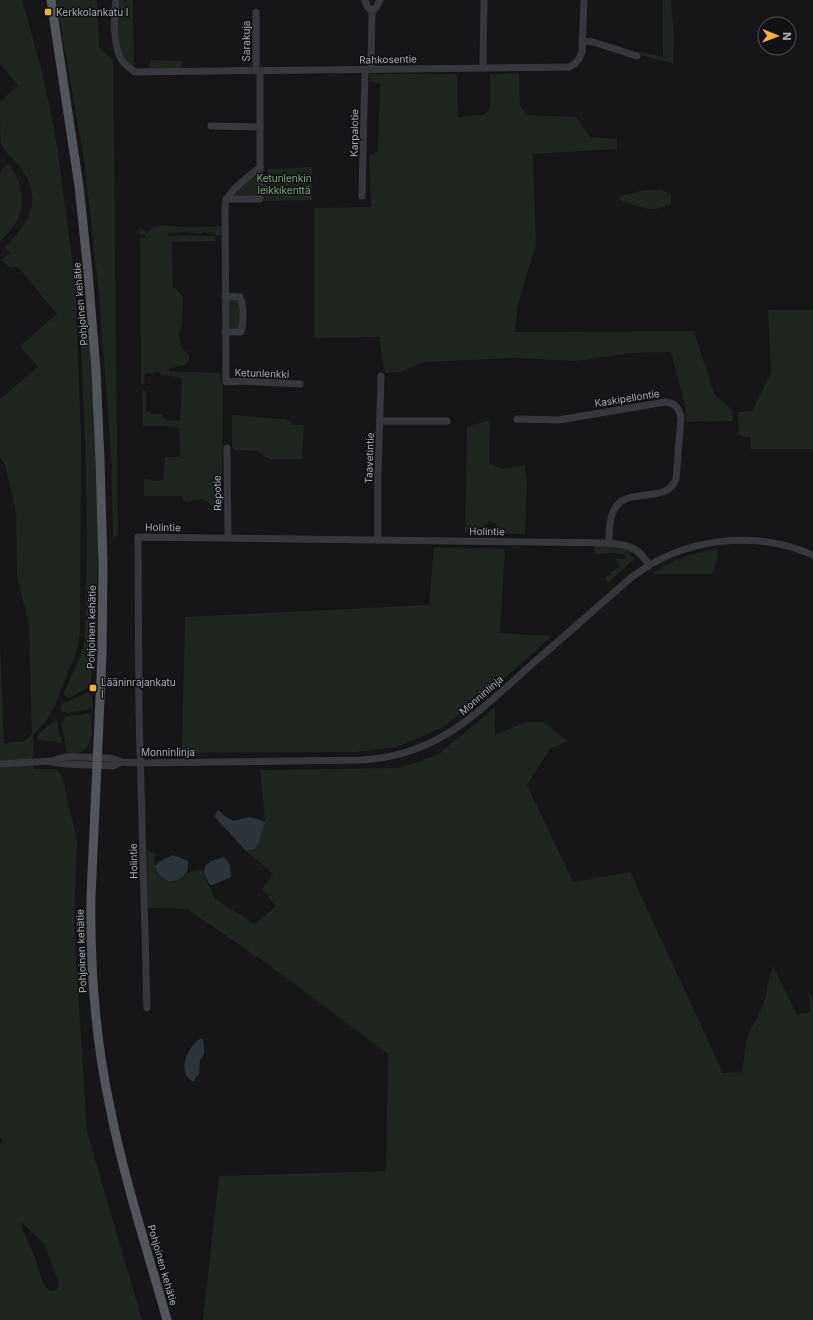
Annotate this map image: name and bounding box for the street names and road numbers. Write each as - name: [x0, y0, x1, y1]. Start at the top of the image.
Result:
- street label: Sarakuja: [240, 21, 252, 61]
- street label: Rahkosentie: [359, 52, 417, 66]
- street label: Karpalotie: [348, 109, 360, 157]
- street label: Pohjoinen kehätie: [70, 262, 90, 346]
- street label: Ketunlenkki: [234, 366, 290, 380]
- street label: Kaskipellontie: [594, 387, 661, 409]
- street label: Taavetintie: [362, 432, 376, 484]
- street label: Repotie: [211, 475, 223, 511]
- street label: Holintie: [145, 521, 181, 533]
- street label: Holintie: [469, 525, 505, 537]
- street label: Pohjoinen kehätie: [84, 585, 98, 669]
- street label: Monninlinja: [457, 673, 505, 717]
- street label: Monninlinja: [141, 746, 195, 758]
- street label: Holintie: [127, 843, 139, 879]
- street label: Pohjoinen kehätie: [74, 909, 88, 993]
- street label: Pohjoinen kehätie: [146, 1223, 180, 1307]

